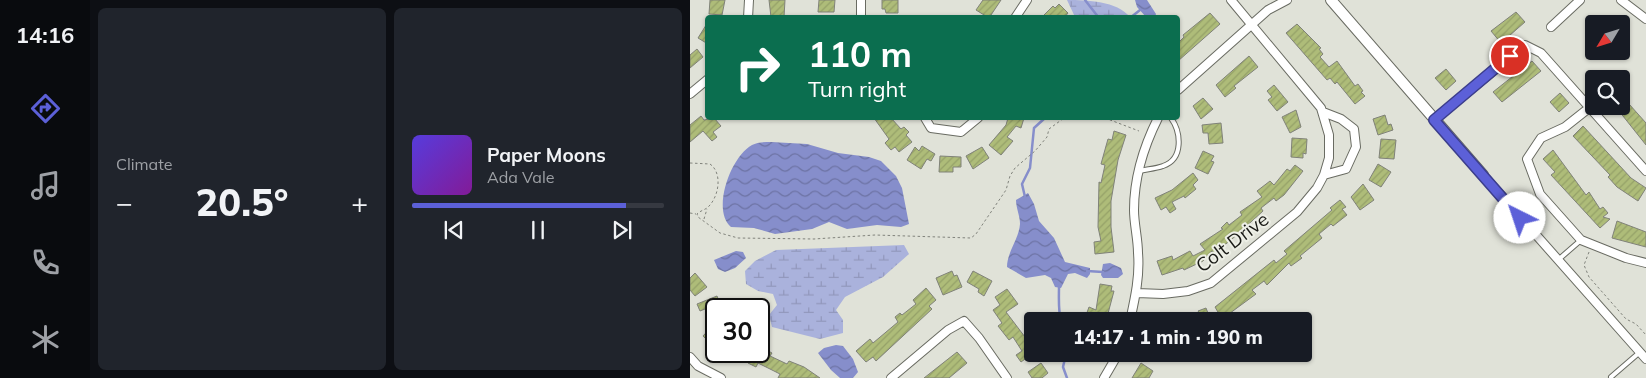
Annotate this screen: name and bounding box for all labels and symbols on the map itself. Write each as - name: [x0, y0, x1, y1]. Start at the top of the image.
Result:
- north arrow: [1585, 15, 1630, 60]
- pin: [1489, 35, 1531, 77]
- position arrow: [1493, 191, 1545, 243]
- street label: Colt Drive: [1191, 207, 1273, 277]
- speed limit sign: 30: [705, 298, 770, 363]

